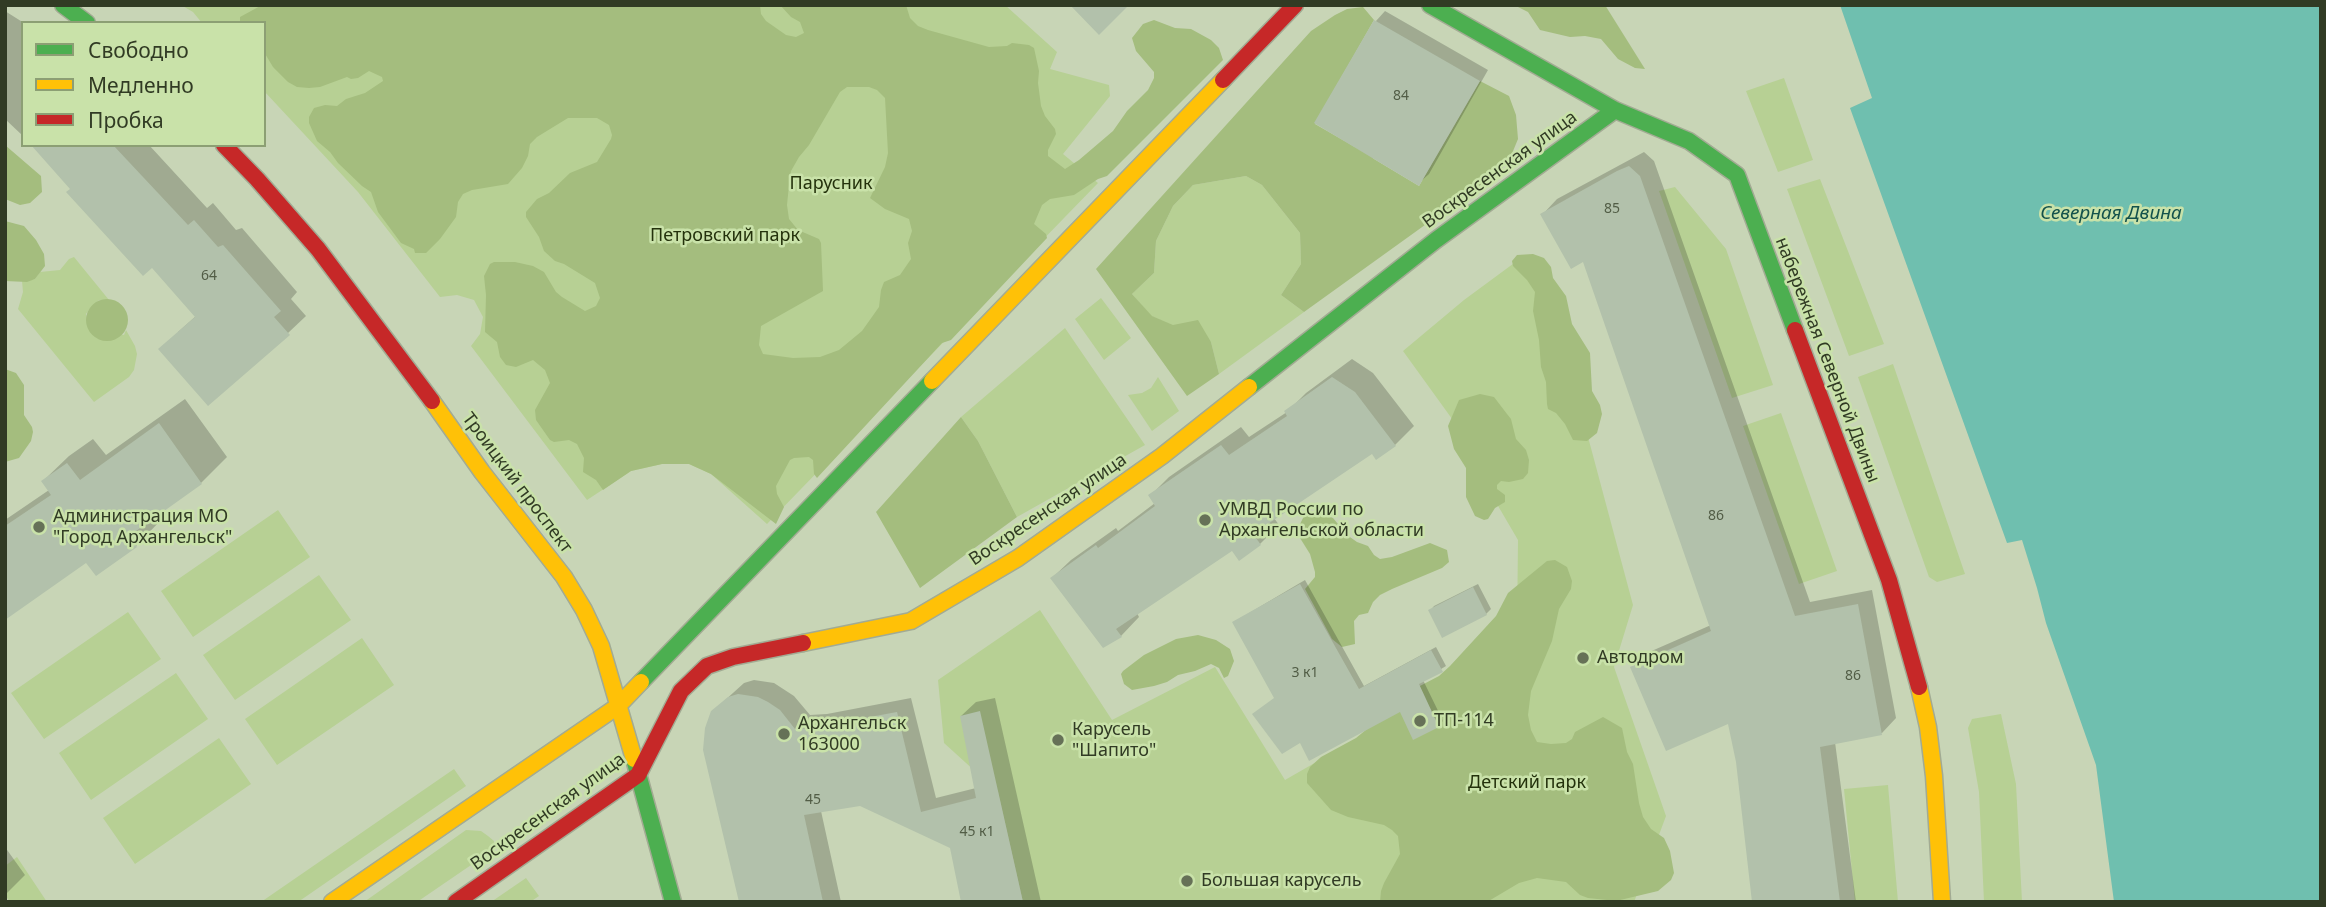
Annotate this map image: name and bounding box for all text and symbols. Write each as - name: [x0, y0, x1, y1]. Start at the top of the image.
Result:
- legend: [21, 21, 266, 147]
- text: Свободно: [88, 36, 189, 64]
- text: Медленно: [88, 71, 194, 99]
- house number: 84: [1393, 88, 1409, 104]
- text: Пробка: [88, 106, 164, 134]
- street label: Воскресенская улица: [1419, 107, 1581, 233]
- park label: Парусник: [790, 173, 872, 195]
- house number: 85: [1604, 201, 1620, 217]
- water label: Северная Двина: [2040, 203, 2182, 225]
- park label: Петровский парк: [650, 225, 800, 247]
- street label: набережная Северной Двины: [1770, 234, 1884, 486]
- house number: 64: [201, 268, 217, 284]
- street label: Троицкий проспект: [457, 409, 577, 557]
- street label: Воскресенская улица: [965, 449, 1131, 571]
- place label: УМВД России по Архангельской области: [1219, 499, 1424, 542]
- place label: Администрация МО "Город Архангельск": [53, 506, 232, 548]
- house number: 86: [1708, 508, 1724, 524]
- marker: УМВД России по Архангельской области: [1197, 512, 1213, 528]
- marker: Администрация МО "Город Архангельск": [31, 519, 47, 535]
- place label: Автодром: [1597, 647, 1684, 669]
- marker: Автодром: [1575, 650, 1591, 666]
- house number: 3 к1: [1291, 665, 1319, 681]
- house number: 86: [1845, 668, 1861, 684]
- place label: ТП-114: [1434, 710, 1494, 732]
- place label: Архангельск 163000: [798, 713, 906, 756]
- marker: ТП-114: [1412, 713, 1428, 729]
- place label: Карусель "Шапито": [1072, 719, 1156, 762]
- marker: Архангельск 163000: [776, 726, 792, 742]
- marker: Карусель "Шапито": [1050, 732, 1066, 748]
- street label: Воскресенская улица: [467, 749, 629, 875]
- park label: Детский парк: [1468, 772, 1586, 794]
- house number: 45: [805, 792, 821, 808]
- house number: 45 к1: [959, 824, 995, 840]
- place label: Большая карусель: [1201, 870, 1362, 892]
- marker: Большая карусель: [1179, 873, 1195, 889]

